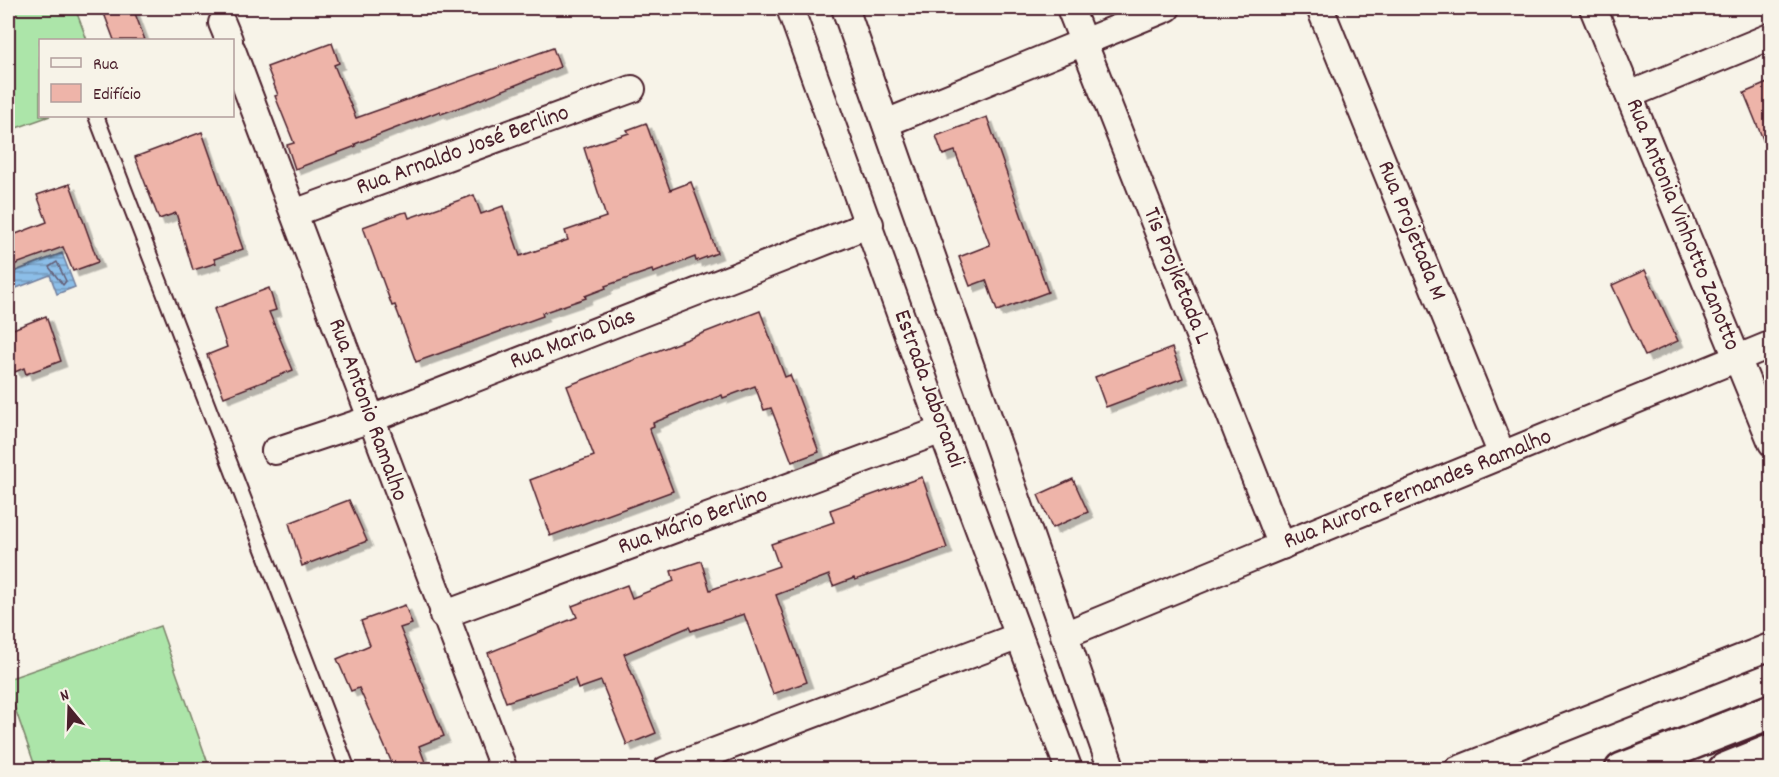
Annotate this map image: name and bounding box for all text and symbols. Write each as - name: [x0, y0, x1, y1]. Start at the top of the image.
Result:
- legend: [39, 39, 234, 117]
- text: Rua: [93, 53, 119, 78]
- text: Edifício: [93, 83, 141, 108]
- street label: Rua Antonia Vinhotto Zanotto: [1616, 94, 1748, 356]
- street label: Rua Arnaldo José Berlino: [352, 97, 574, 205]
- street label: Rua Projetada M: [1367, 156, 1455, 306]
- street label: Tis Projketada L: [1133, 203, 1219, 350]
- street label: Rua Maria Dias: [505, 300, 641, 380]
- street label: Estrada Jaborandi: [884, 305, 972, 473]
- street label: Rua Antonio Ramalho: [318, 314, 416, 506]
- street label: Rua Aurora Fernandes Ramalho: [1279, 421, 1557, 559]
- street label: Rua Mário Berlino: [613, 479, 773, 565]
- north arrow: [39, 678, 99, 738]
- text: N: [57, 684, 73, 708]

